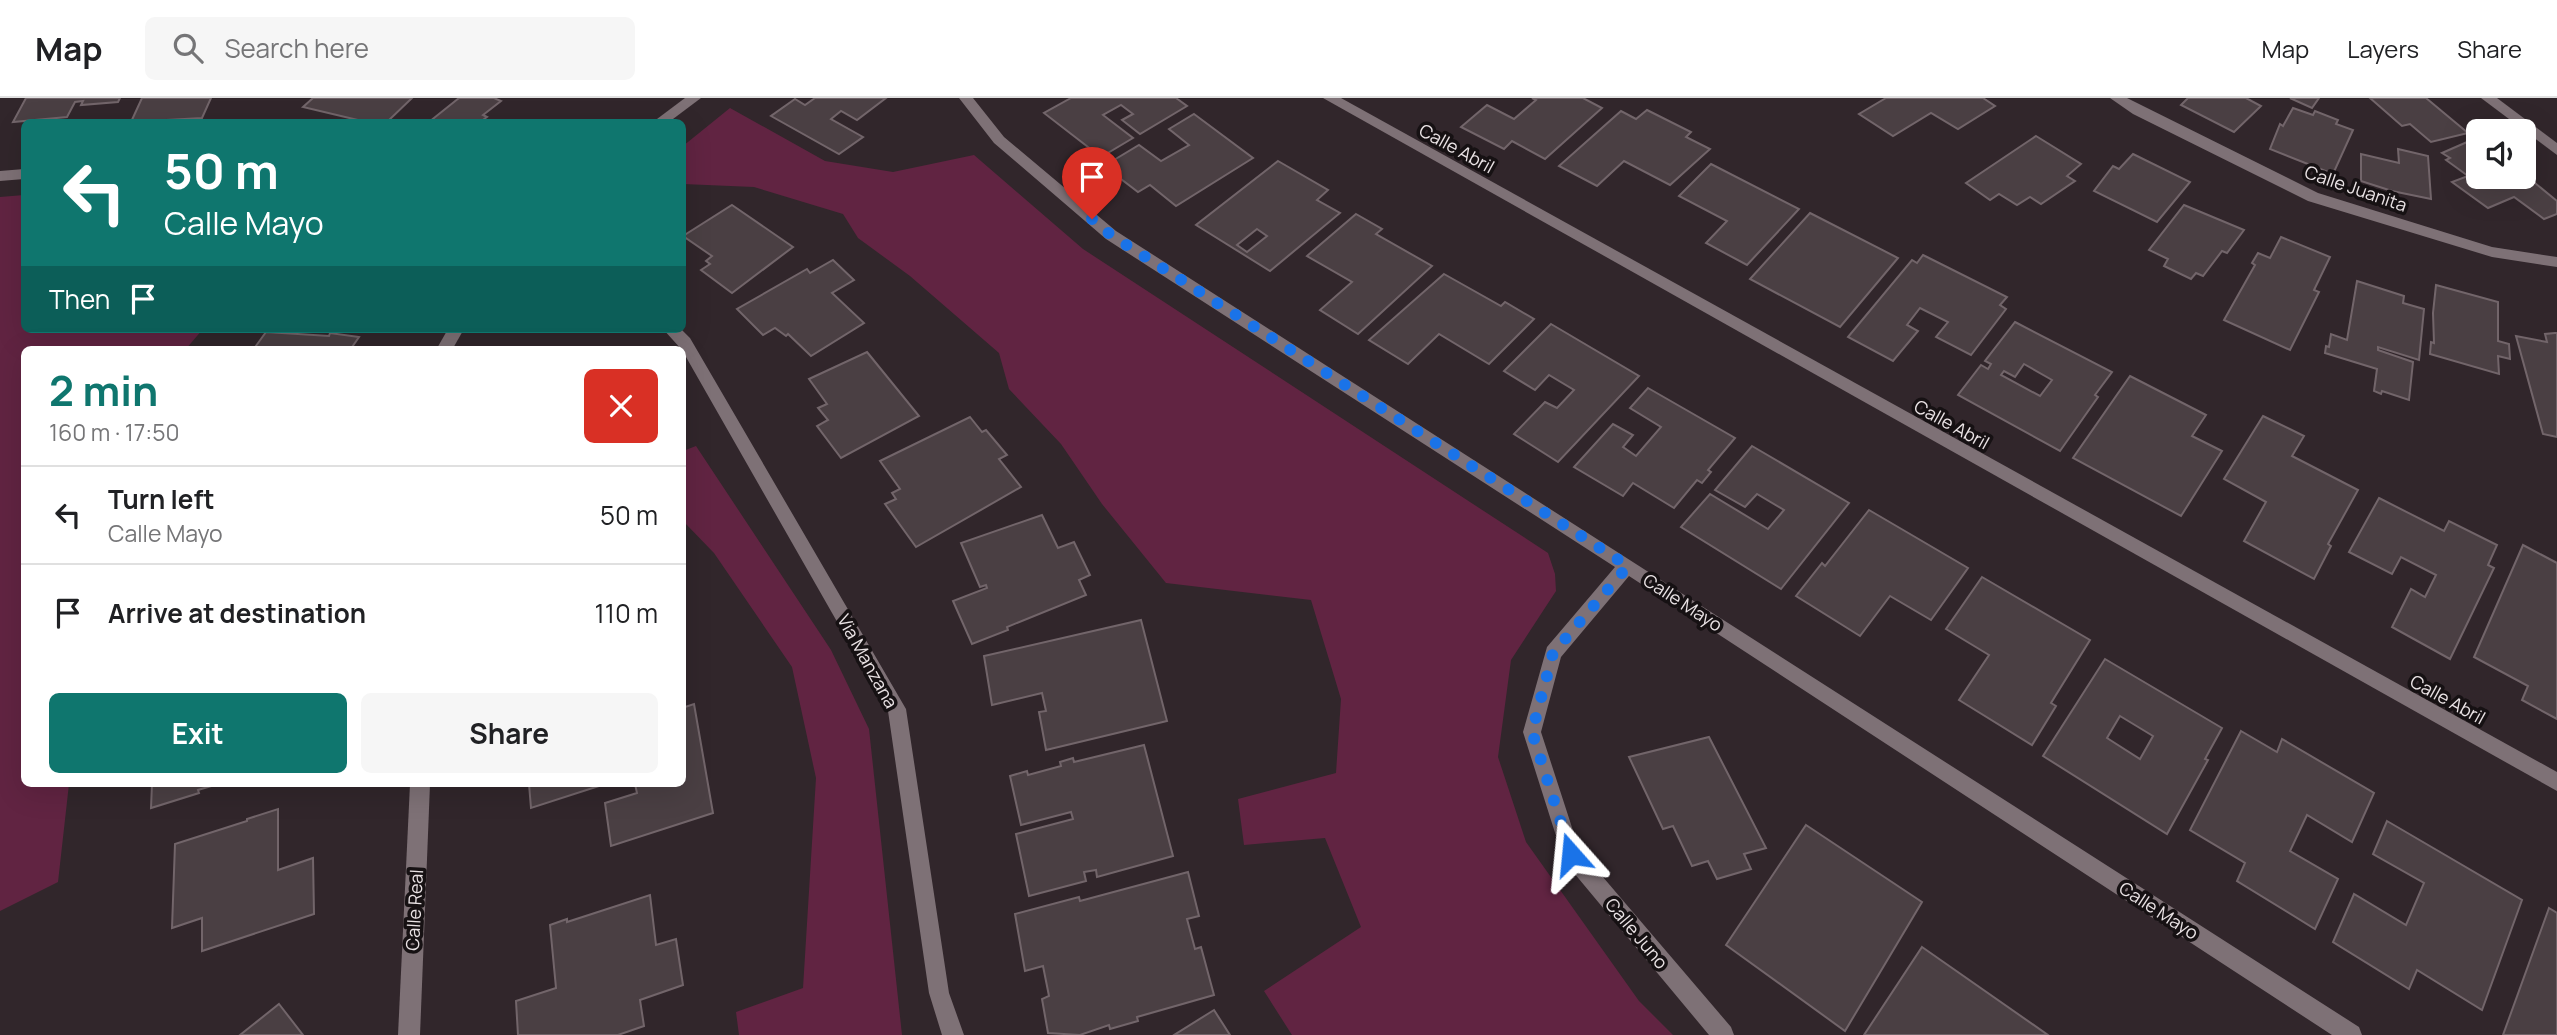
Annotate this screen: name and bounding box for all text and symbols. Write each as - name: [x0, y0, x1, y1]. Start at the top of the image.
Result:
- search box: [145, 17, 635, 80]
- text: Map: [35, 26, 103, 71]
- icon: search: [169, 29, 207, 67]
- text: Search here: [225, 30, 369, 66]
- text: Map: [2262, 32, 2309, 65]
- text: Layers: [2347, 32, 2419, 65]
- text: Share: [2457, 32, 2522, 65]
- street label: Calle Abril: [1415, 118, 1499, 178]
- map controls: [2466, 119, 2536, 189]
- button: sound: [2466, 119, 2536, 189]
- text: 50 m: [164, 137, 279, 204]
- icon: left: [49, 147, 140, 238]
- pin: [1062, 147, 1122, 219]
- icon: arrive: [1073, 158, 1111, 196]
- street label: Calle Juanita: [2302, 159, 2410, 217]
- text: Calle Mayo: [164, 201, 324, 245]
- icon: arrive: [124, 280, 162, 318]
- text: Then: [49, 281, 110, 317]
- text: 2 min: [49, 361, 158, 419]
- button: close: [584, 369, 658, 443]
- street label: Calle Abril: [1910, 394, 1994, 454]
- text: 160 m · 17:50: [49, 416, 180, 448]
- text: Turn left: [108, 481, 215, 517]
- icon: left: [49, 496, 87, 534]
- text: 50 m: [600, 497, 658, 533]
- text: Calle Mayo: [108, 517, 223, 549]
- street label: Calle Mayo: [1639, 567, 1727, 637]
- icon: arrive: [49, 594, 87, 632]
- text: Arrive at destination: [108, 595, 366, 631]
- text: 110 m: [595, 595, 658, 631]
- street label: Via Manzana: [832, 610, 904, 712]
- street label: Calle Abril: [2406, 669, 2490, 729]
- button: Exit: [49, 693, 347, 773]
- button: Share: [361, 693, 658, 773]
- position arrow: [1534, 817, 1608, 891]
- street label: Calle Real: [400, 869, 428, 951]
- street label: Calle Mayo: [2115, 875, 2203, 945]
- street label: Calle Juno: [1600, 892, 1674, 974]

